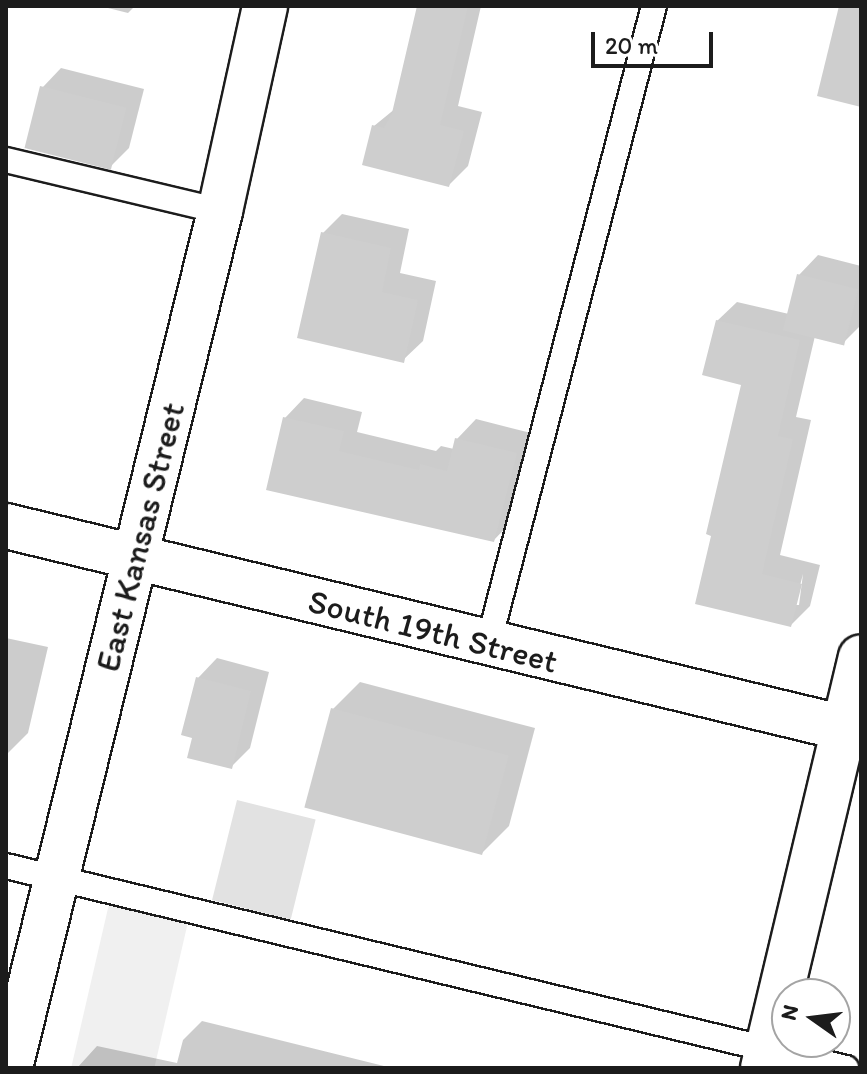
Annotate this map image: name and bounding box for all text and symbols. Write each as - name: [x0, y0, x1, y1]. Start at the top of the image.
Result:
- scale bar: [595, 16, 717, 66]
- text: 20 m: [605, 31, 658, 60]
- street label: East Kansas Street: [87, 399, 193, 675]
- street label: South 19th Street: [305, 580, 561, 682]
- north arrow: [771, 978, 851, 1058]
- text: N: [774, 1002, 804, 1023]

